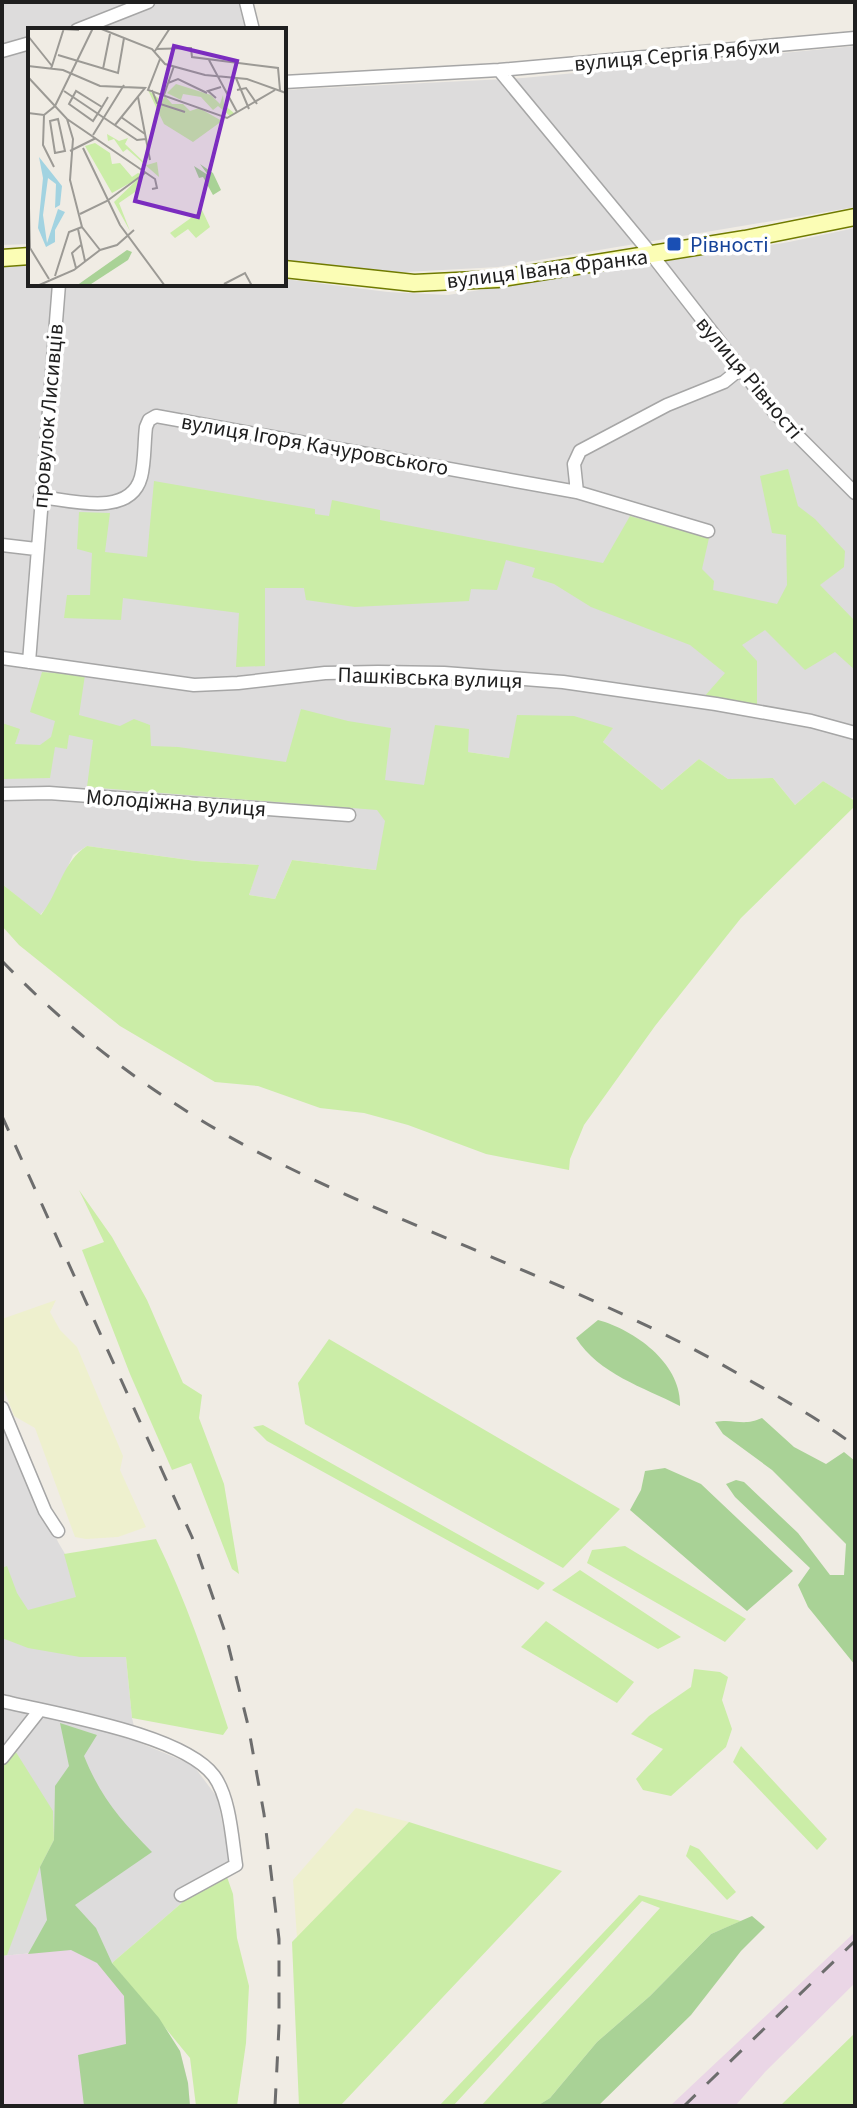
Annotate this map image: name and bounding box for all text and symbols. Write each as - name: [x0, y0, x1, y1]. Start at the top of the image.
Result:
- inset map: [28, 28, 286, 286]
- street label: вулиця Сергія Рябухи: [573, 30, 781, 80]
- place label: Рівності: [690, 229, 769, 261]
- marker: Рівності: [665, 235, 683, 253]
- street label: вулиця Івана Франка: [445, 241, 650, 297]
- street label: вулиця Рівності: [688, 309, 810, 446]
- street label: провулок Лисивців: [24, 322, 72, 510]
- street label: вулиця Ігоря Качуровського: [179, 406, 451, 484]
- street label: Пашківська вулиця: [337, 659, 523, 697]
- street label: Молодіжна вулиця: [85, 781, 267, 825]

